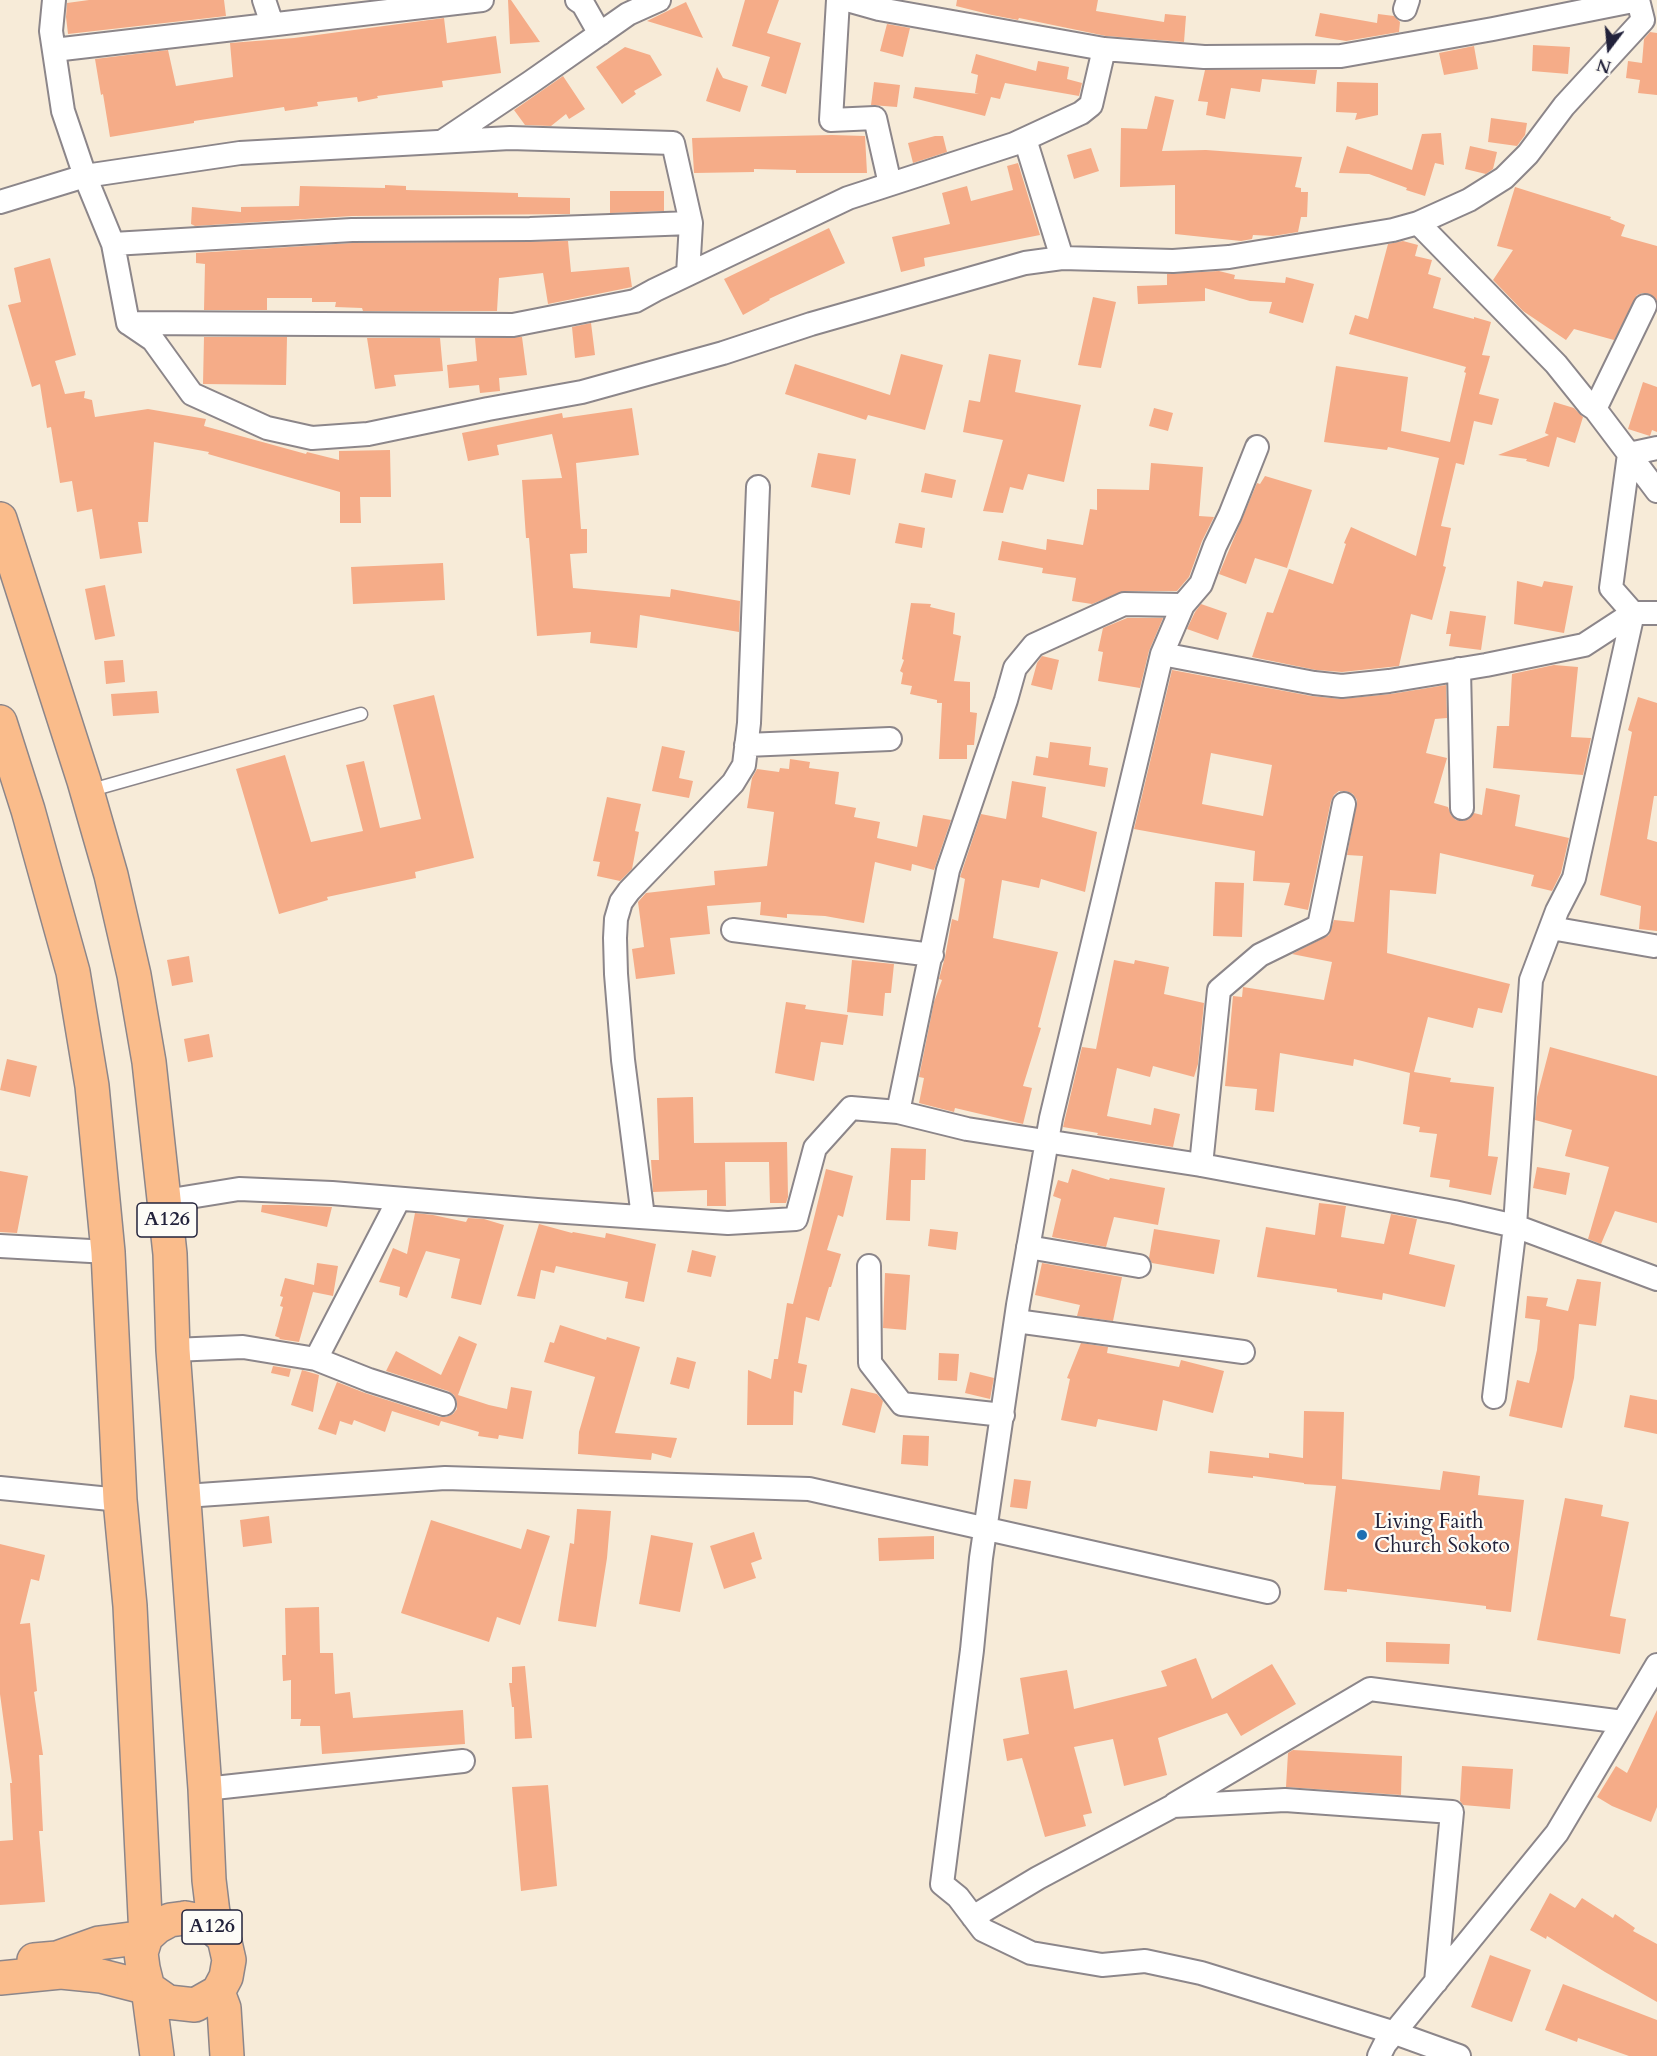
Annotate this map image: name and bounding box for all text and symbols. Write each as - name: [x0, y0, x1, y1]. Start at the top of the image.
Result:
- north arrow: [1579, 18, 1639, 78]
- text: N: [1594, 53, 1614, 78]
- road number: A126: [137, 1203, 197, 1237]
- place label: Living Faith Church Sokoto: [1374, 1510, 1510, 1560]
- marker: Living Faith Church Sokoto: [1355, 1528, 1369, 1542]
- road number: A126: [182, 1910, 242, 1944]

